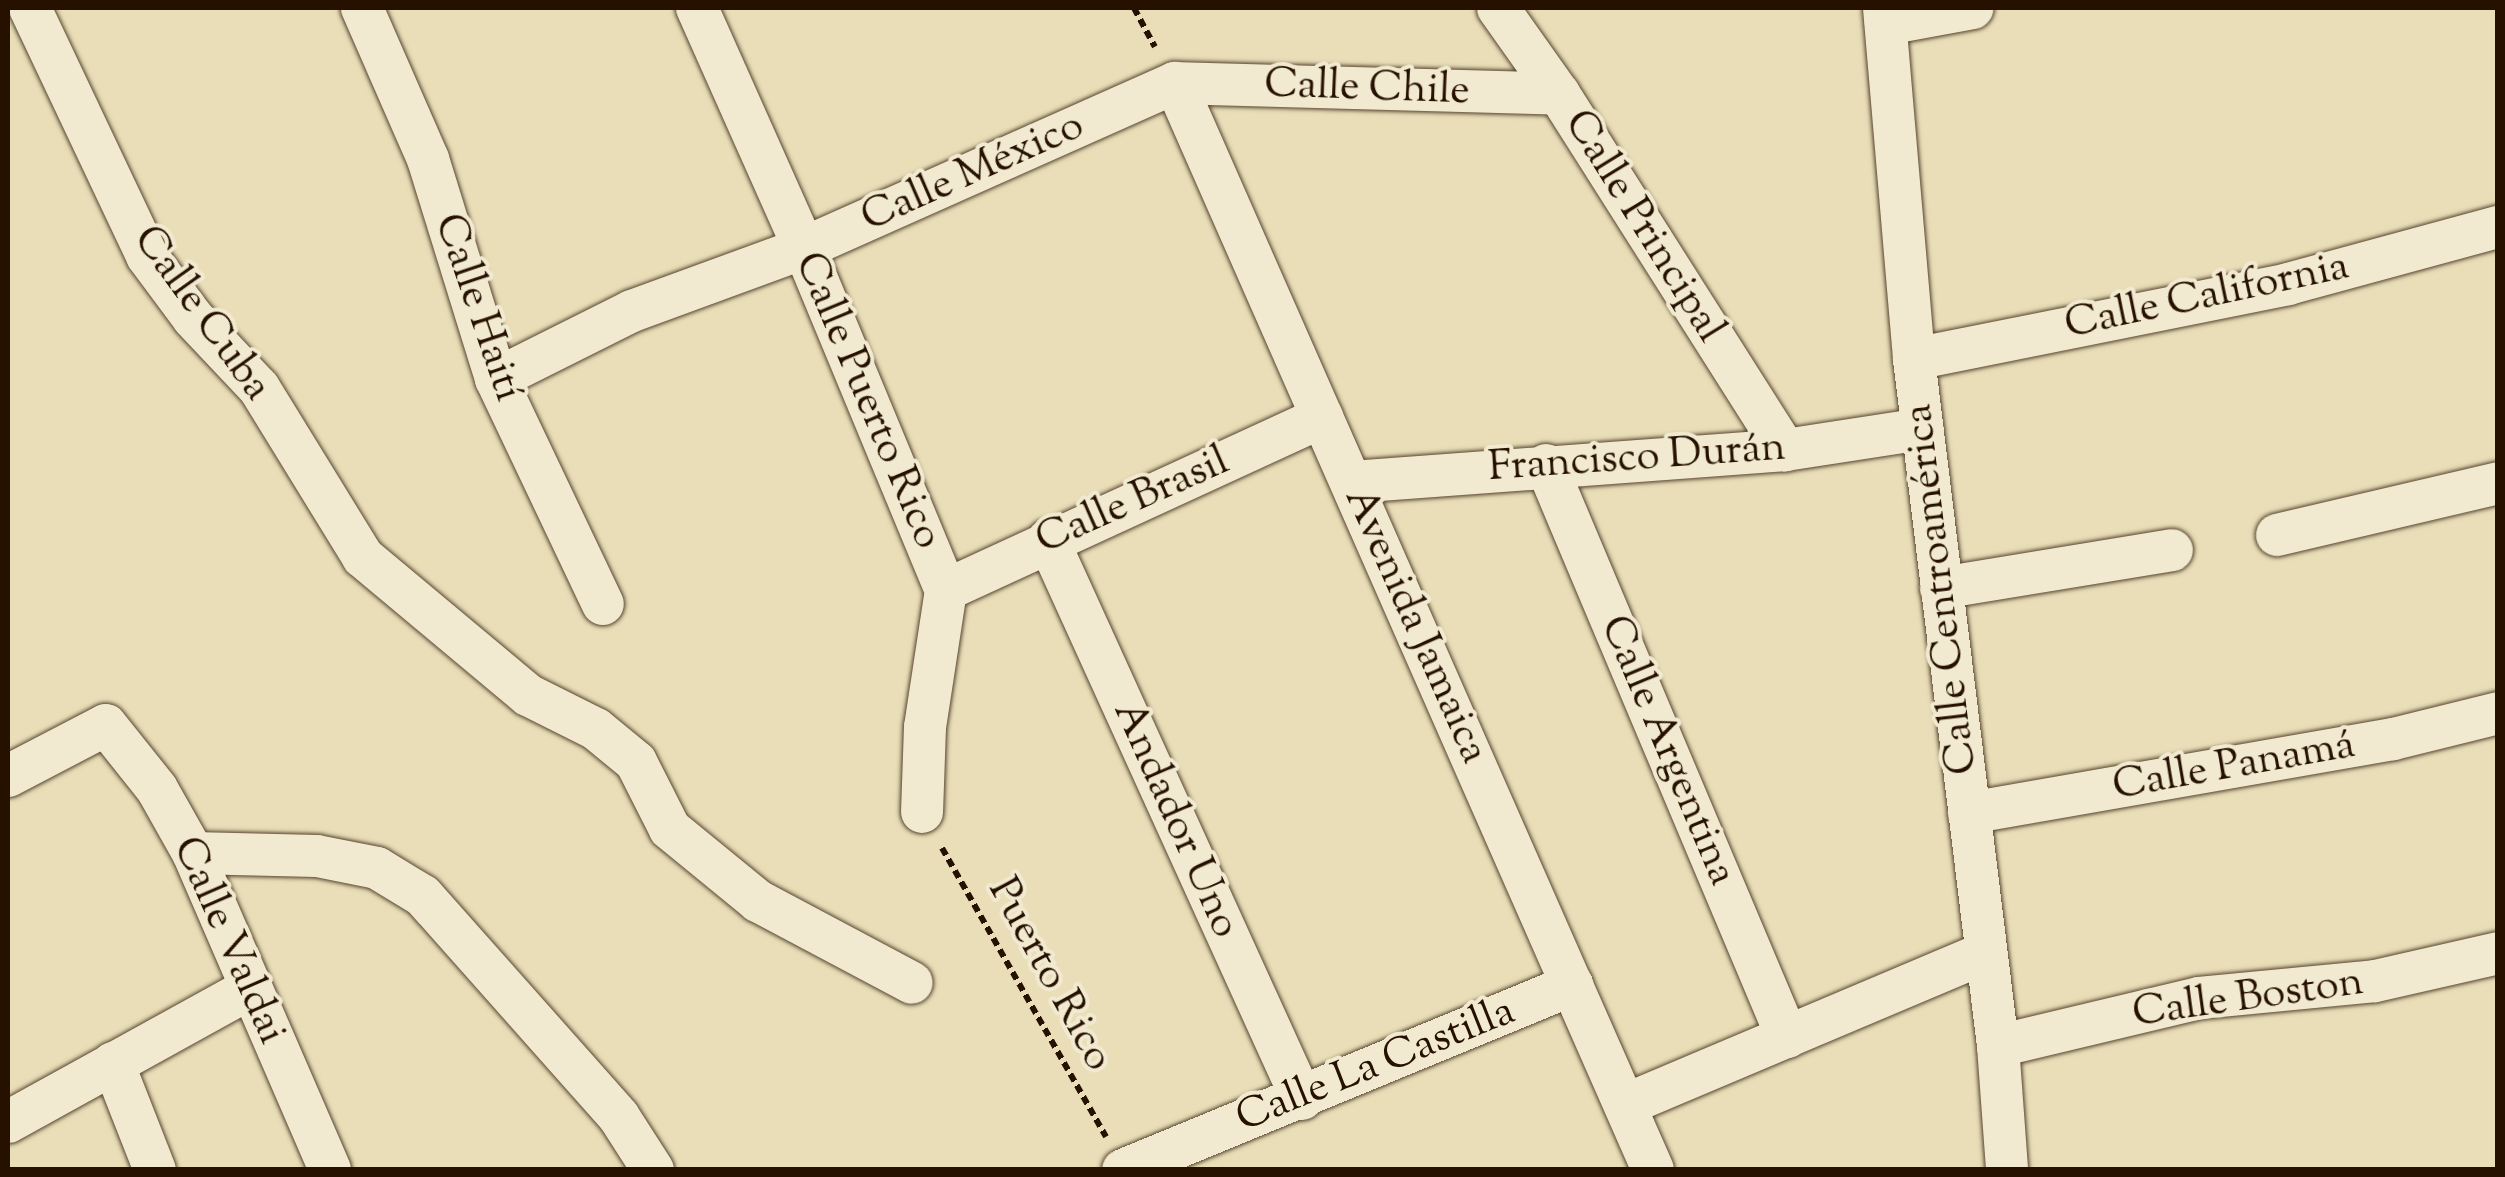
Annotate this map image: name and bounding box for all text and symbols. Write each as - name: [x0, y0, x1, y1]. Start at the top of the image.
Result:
- street label: Calle Chile: [1263, 60, 1471, 118]
- street label: Calle México: [854, 102, 1092, 244]
- street label: Calle Principal: [1552, 102, 1734, 352]
- street label: Calle Haití: [421, 208, 533, 408]
- street label: Calle Cuba: [121, 217, 281, 411]
- street label: Calle California: [2060, 242, 2354, 352]
- street label: Calle Puerto Rico: [782, 245, 952, 557]
- street label: Calle Centroamérica: [1894, 401, 1990, 777]
- street label: Francisco Durán: [1487, 423, 1787, 495]
- street label: Calle Brasil: [1029, 437, 1237, 567]
- street label: Avenida Jamaica: [1332, 480, 1498, 772]
- street label: Calle Argentina: [1588, 609, 1746, 893]
- street label: Andador Uno: [1100, 694, 1250, 946]
- street label: Calle Panamá: [2109, 721, 2359, 813]
- street label: Calle Valdai: [160, 830, 296, 1052]
- street label: Puerto Rico: [975, 870, 1123, 1080]
- street label: Calle Boston: [2129, 958, 2367, 1040]
- street label: Calle La Castilla: [1229, 987, 1523, 1145]

